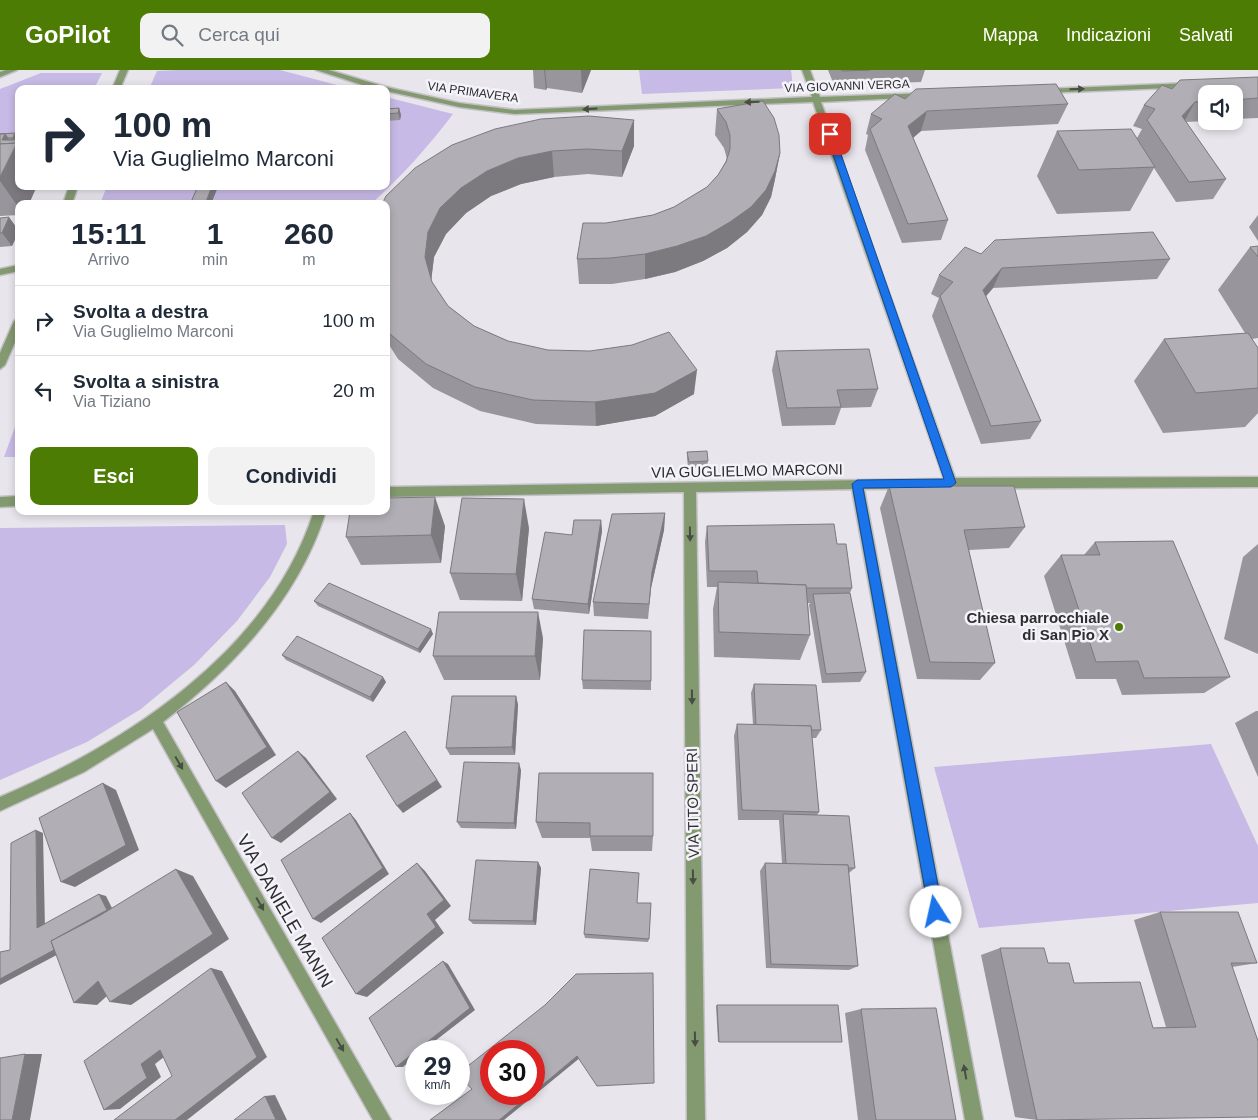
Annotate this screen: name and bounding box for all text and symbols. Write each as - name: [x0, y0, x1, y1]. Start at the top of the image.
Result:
- search box: [140, 13, 490, 58]
- text: GoPilot: [25, 21, 110, 48]
- icon: search: [158, 21, 186, 49]
- text: Cerca qui: [198, 24, 280, 45]
- text: Mappa: [983, 25, 1038, 45]
- text: Indicazioni: [1066, 25, 1151, 45]
- text: Salvati: [1179, 25, 1233, 45]
- street label: VIA GIOVANNI VERGA: [784, 77, 910, 95]
- street label: VIA PRIMAVERA: [427, 79, 519, 105]
- one-way arrow: [1069, 85, 1085, 93]
- map controls: [1198, 85, 1243, 130]
- button: sound: [1198, 85, 1243, 130]
- one-way arrow: [744, 98, 760, 106]
- icon: right: [30, 105, 95, 170]
- text: 100 m: [113, 105, 212, 144]
- one-way arrow: [581, 106, 597, 114]
- pin: [809, 113, 851, 155]
- icon: arrive: [816, 120, 844, 148]
- text: Via Guglielmo Marconi: [113, 146, 334, 171]
- text: 15:11: [71, 217, 146, 250]
- text: 1: [207, 217, 223, 250]
- text: 260: [284, 217, 334, 250]
- text: Arrivo: [88, 251, 129, 268]
- text: min: [202, 251, 228, 268]
- text: m: [302, 251, 316, 268]
- text: Svolta a destra: [73, 301, 208, 322]
- icon: right: [30, 307, 58, 335]
- text: 100 m: [322, 310, 375, 331]
- text: Via Guglielmo Marconi: [73, 323, 234, 340]
- text: Svolta a sinistra: [73, 371, 219, 392]
- icon: left: [30, 377, 58, 405]
- text: 20 m: [333, 380, 375, 401]
- text: Via Tiziano: [73, 393, 151, 410]
- button: Esci: [30, 447, 198, 505]
- button: Condividi: [208, 447, 375, 505]
- street label: VIA GUGLIELMO MARCONI: [651, 460, 843, 481]
- one-way arrow: [686, 527, 694, 543]
- place label: Chiesa parrocchiale di San Pio X: [966, 609, 1109, 643]
- marker: Chiesa parrocchiale di San Pio X: [1113, 621, 1125, 633]
- one-way arrow: [688, 689, 696, 705]
- street label: VIA TITO SPERI: [683, 748, 702, 858]
- one-way arrow: [175, 756, 184, 769]
- street label: VIA DANIELE MANIN: [233, 831, 337, 991]
- one-way arrow: [689, 869, 697, 885]
- position arrow: [909, 885, 961, 937]
- one-way arrow: [255, 897, 264, 911]
- one-way arrow: [691, 1032, 699, 1048]
- one-way arrow: [335, 1039, 344, 1052]
- speed limit sign: 30: [480, 1040, 545, 1105]
- text: 29: [424, 1052, 451, 1080]
- one-way arrow: [961, 1064, 969, 1080]
- text: km/h: [424, 1078, 451, 1092]

